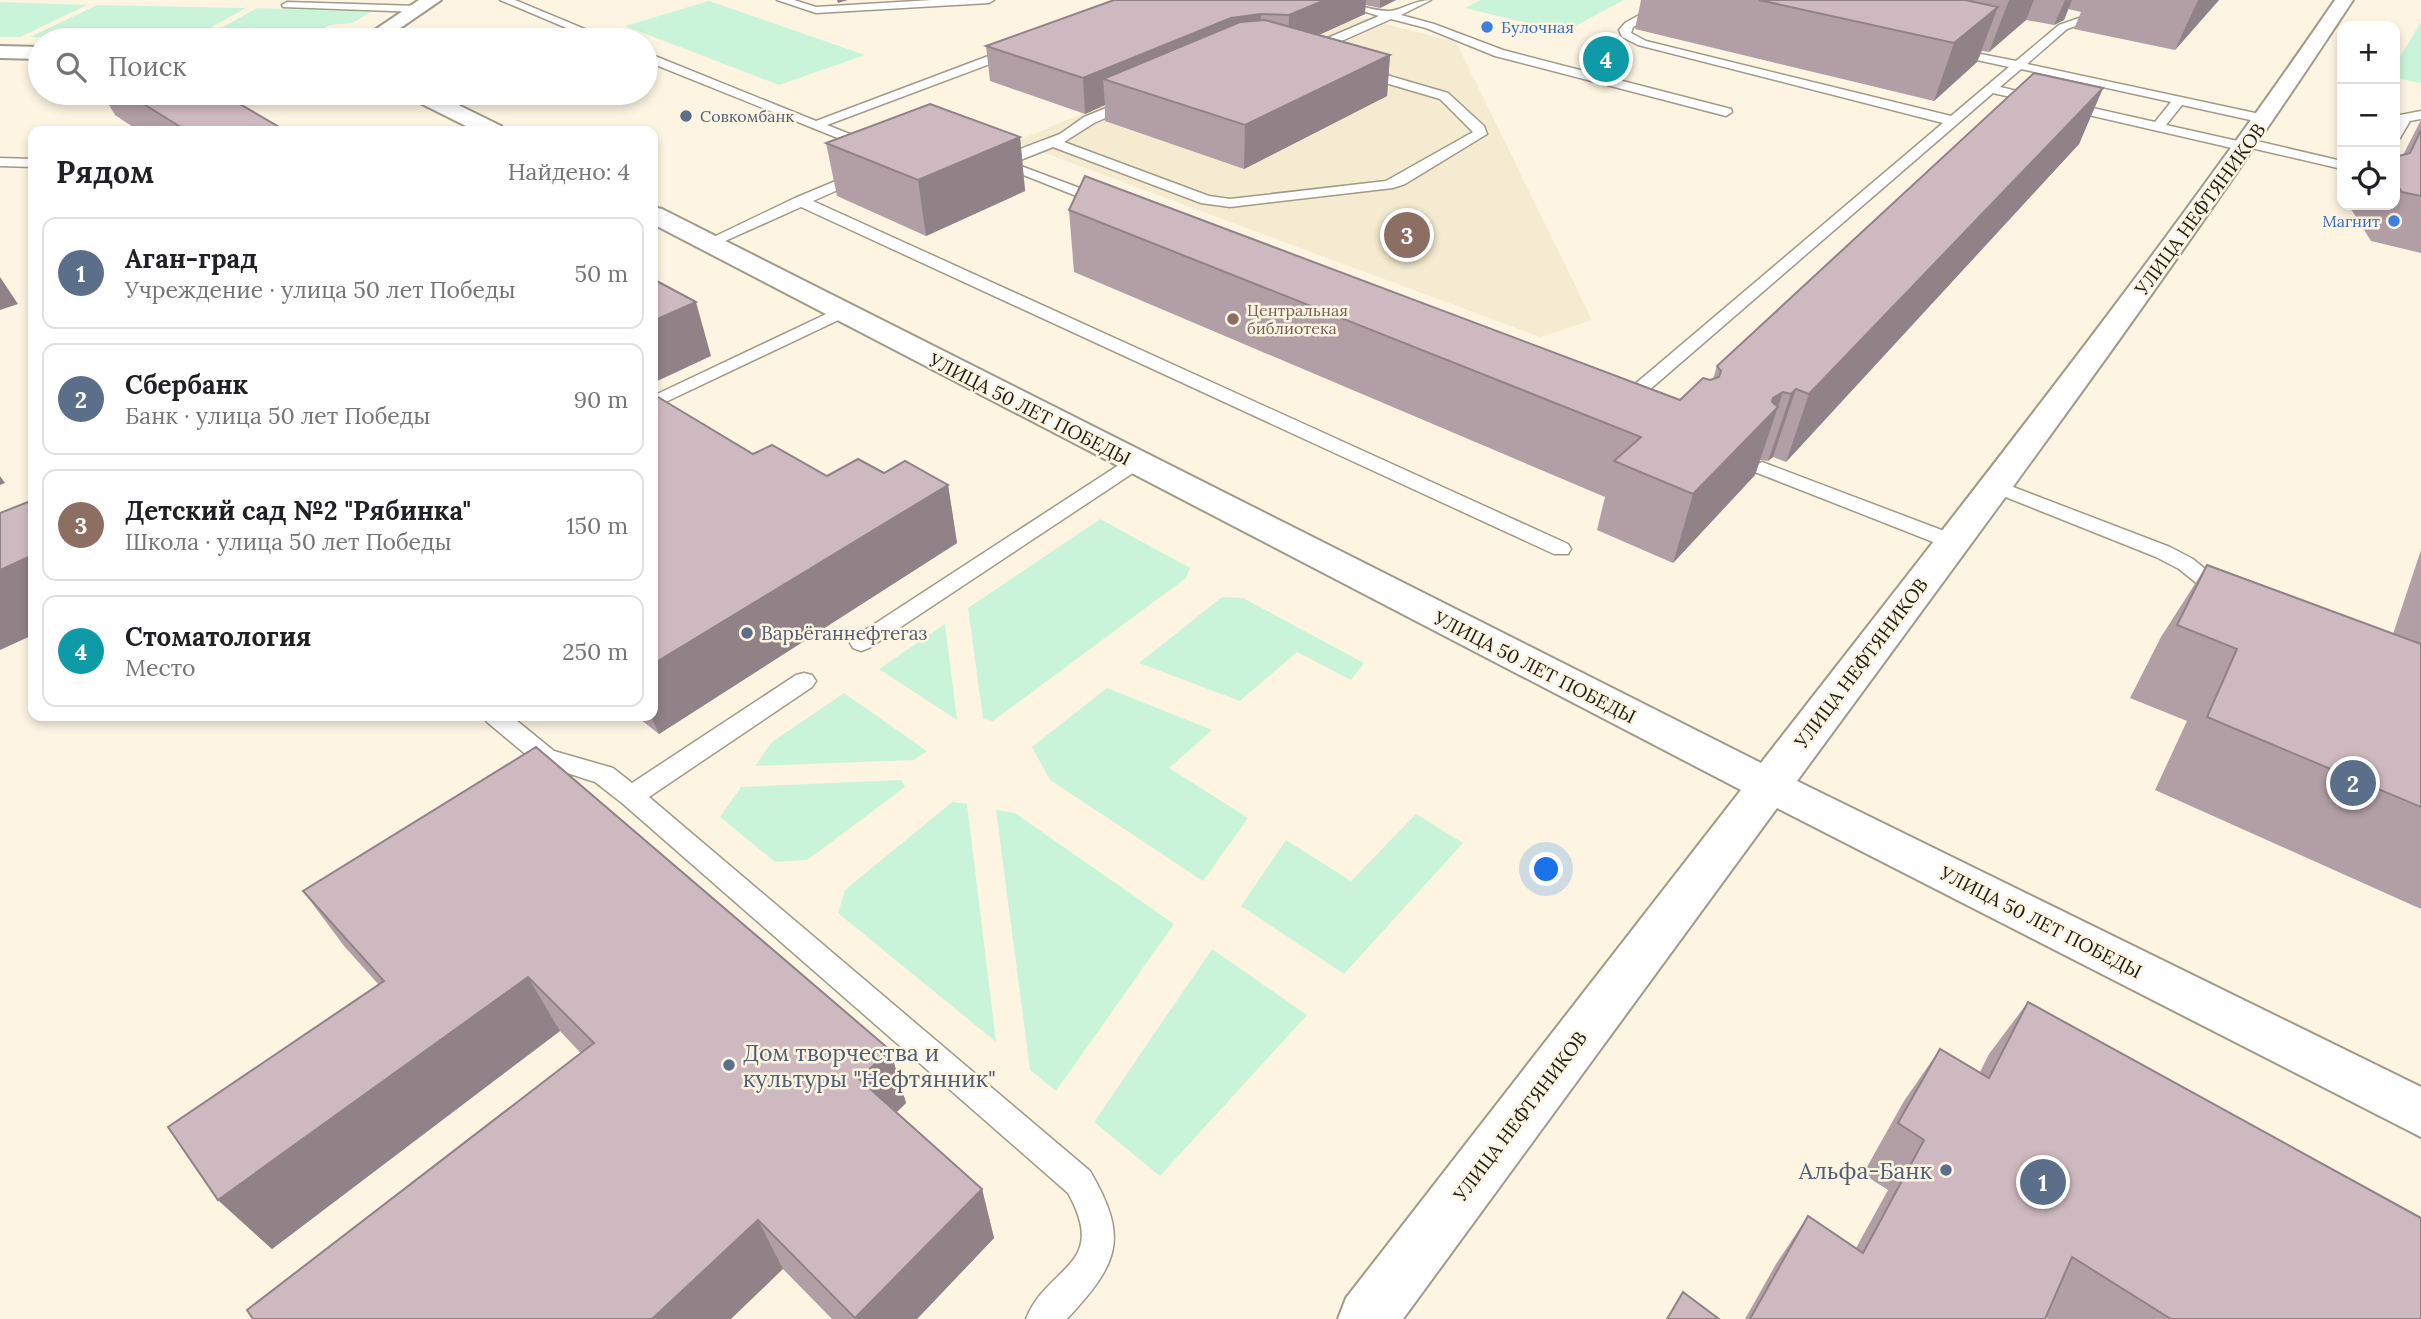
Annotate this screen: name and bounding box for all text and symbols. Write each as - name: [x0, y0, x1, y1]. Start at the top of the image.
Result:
- place label: Булочная: [1501, 17, 1574, 37]
- marker: Булочная: [1479, 19, 1495, 35]
- map controls: [2337, 21, 2400, 210]
- button: +: [2337, 21, 2400, 84]
- search box: [28, 28, 658, 105]
- pin: 4: [1583, 33, 1629, 85]
- icon: search: [52, 48, 90, 86]
- text: Поиск: [108, 50, 187, 83]
- button: −: [2337, 84, 2400, 147]
- place label: Совкомбанк: [700, 106, 794, 126]
- marker: Совкомбанк: [678, 108, 694, 124]
- street label: УЛИЦА НЕФТЯНИКОВ: [2129, 118, 2271, 301]
- button: locate: [2337, 147, 2400, 210]
- text: Рядом: [56, 153, 154, 191]
- text: Найдено: 4: [508, 157, 630, 186]
- pin: 3: [1384, 209, 1430, 261]
- place label: Магнит: [2322, 211, 2380, 231]
- marker: Магнит: [2386, 213, 2402, 229]
- text: Аган-град: [125, 242, 258, 275]
- text: 1: [76, 259, 86, 288]
- text: 50 m: [575, 259, 628, 288]
- text: Учреждение · улица 50 лет Победы: [125, 275, 516, 304]
- place label: Центральная библиотека: [1247, 300, 1348, 338]
- marker: Центральная библиотека: [1225, 311, 1241, 327]
- street label: УЛИЦА 50 ЛЕТ ПОБЕДЫ: [924, 347, 1135, 470]
- text: Сбербанк: [125, 368, 248, 401]
- text: 2: [75, 385, 87, 414]
- text: 90 m: [574, 385, 628, 414]
- text: Банк · улица 50 лет Победы: [125, 401, 430, 430]
- text: Детский сад №2 "Рябинка": [125, 494, 471, 527]
- text: 3: [75, 511, 87, 540]
- text: 150 m: [566, 511, 628, 540]
- text: Школа · улица 50 лет Победы: [125, 527, 452, 556]
- street label: УЛИЦА НЕФТЯНИКОВ: [1789, 573, 1933, 754]
- street label: УЛИЦА 50 ЛЕТ ПОБЕДЫ: [1429, 605, 1640, 728]
- text: Стоматология: [125, 620, 311, 653]
- place label: Варьёганнефтегаз: [761, 621, 927, 645]
- marker: Варьёганнефтегаз: [739, 625, 755, 641]
- text: 4: [75, 637, 87, 666]
- text: 250 m: [562, 637, 628, 666]
- text: Место: [125, 653, 196, 682]
- pin: 2: [2330, 757, 2376, 809]
- your location: [1529, 852, 1563, 886]
- street label: УЛИЦА 50 ЛЕТ ПОБЕДЫ: [1935, 860, 2146, 983]
- street label: УЛИЦА НЕФТЯНИКОВ: [1448, 1026, 1592, 1207]
- place label: Дом творчества и культуры "Нефтянник": [743, 1038, 996, 1093]
- marker: Дом творчества и культуры "Нефтянник": [721, 1057, 737, 1073]
- place label: Альфа-Банк: [1798, 1156, 1933, 1185]
- pin: 1: [2020, 1156, 2066, 1208]
- marker: Альфа-Банк: [1938, 1162, 1954, 1178]

